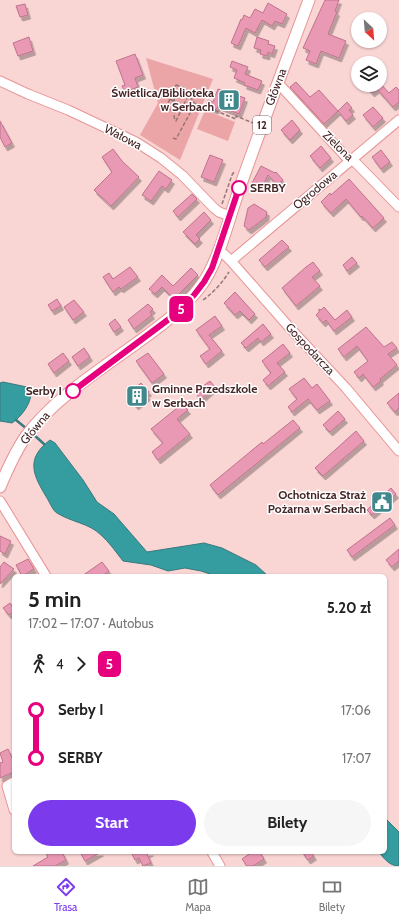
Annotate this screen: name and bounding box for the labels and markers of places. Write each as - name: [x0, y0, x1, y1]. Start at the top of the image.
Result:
- place label: Świetlica/Biblioteka w Serbach: [111, 85, 214, 114]
- building icon: Świetlica/Biblioteka w Serbach: [216, 87, 242, 113]
- marker: SERBY: [231, 180, 247, 196]
- place label: SERBY: [250, 180, 286, 195]
- place label: Gminne Przedszkole w Serbach: [152, 381, 257, 410]
- place label: Serby I: [26, 383, 62, 398]
- marker: Serby I: [65, 383, 81, 399]
- building icon: Gminne Przedszkole w Serbach: [124, 383, 150, 409]
- place label: Ochotnicza Straż Pożarna w Serbach: [268, 487, 366, 516]
- public building icon: Ochotnicza Straż Pożarna w Serbach: [369, 489, 395, 515]

